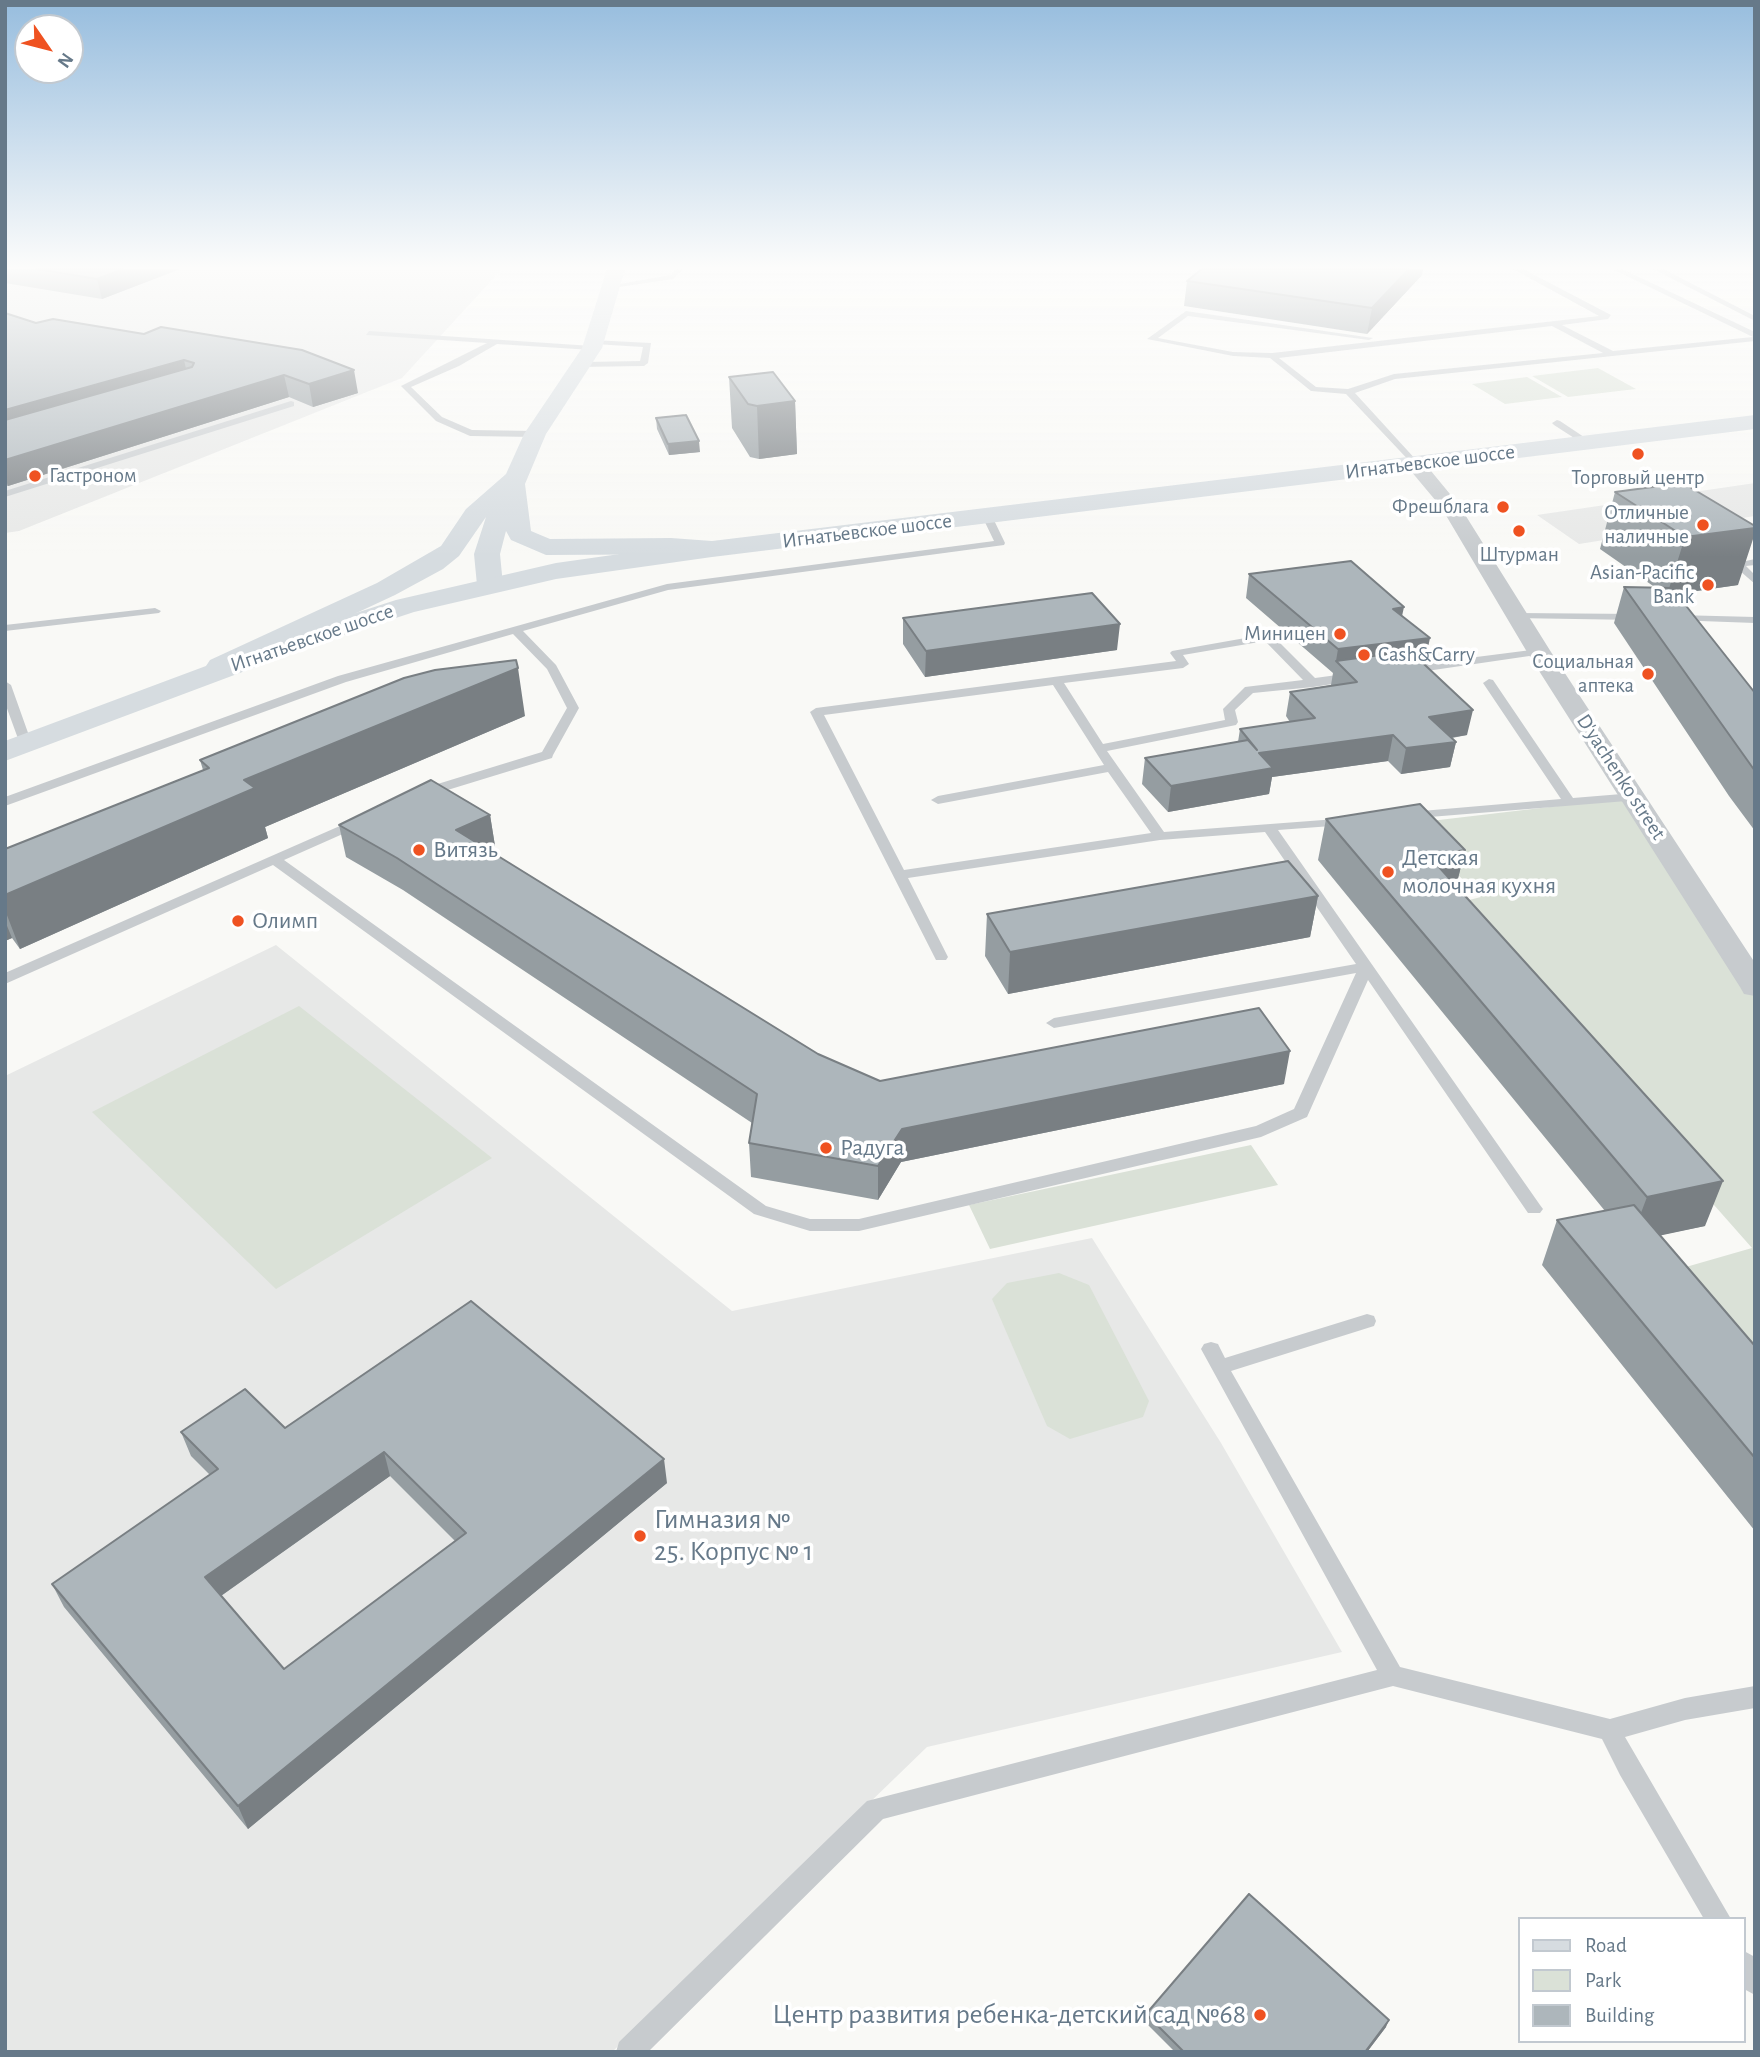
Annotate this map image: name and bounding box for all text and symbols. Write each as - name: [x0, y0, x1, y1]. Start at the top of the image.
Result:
- north arrow: [14, 14, 84, 84]
- text: N: [53, 49, 77, 71]
- street label: Игнатьевское шоссе: [1344, 439, 1516, 485]
- marker: Торговый центр: [1630, 446, 1646, 462]
- place label: Гастроном: [49, 463, 137, 489]
- place label: Торговый центр: [1572, 465, 1704, 491]
- marker: Гастроном: [27, 468, 43, 484]
- place label: Фрешблага: [1392, 494, 1489, 520]
- marker: Фрешблага: [1495, 499, 1511, 515]
- place label: Отличные наличные: [1604, 500, 1689, 550]
- street label: Игнатьевское шоссе: [781, 508, 953, 554]
- marker: Отличные наличные: [1695, 517, 1711, 533]
- marker: Штурман: [1511, 523, 1527, 539]
- place label: Штурман: [1479, 542, 1559, 568]
- place label: Asian-Pacific Bank: [1590, 560, 1694, 610]
- marker: Asian-Pacific Bank: [1700, 577, 1716, 593]
- street label: Игнатьевское шоссе: [227, 598, 397, 678]
- place label: Миницен: [1244, 621, 1326, 647]
- marker: Миницен: [1332, 626, 1348, 642]
- place label: Cash&Carry: [1378, 642, 1475, 668]
- marker: Cash&Carry: [1356, 647, 1372, 663]
- place label: Социальная аптека: [1532, 649, 1634, 699]
- marker: Социальная аптека: [1640, 666, 1656, 682]
- street label: D'yachenko street: [1571, 709, 1671, 845]
- place label: Витязь: [433, 836, 498, 864]
- marker: Витязь: [411, 842, 427, 858]
- place label: Детская молочная кухня: [1402, 844, 1556, 900]
- marker: Детская молочная кухня: [1380, 864, 1396, 880]
- place label: Олимп: [252, 907, 318, 935]
- marker: Олимп: [230, 913, 246, 929]
- place label: Радуга: [840, 1134, 904, 1162]
- marker: Радуга: [818, 1140, 834, 1156]
- place label: Гимназия № 25. Корпус № 1: [654, 1503, 813, 1569]
- marker: Гимназия № 25. Корпус № 1: [632, 1528, 648, 1544]
- legend: [1518, 1917, 1746, 2043]
- text: Road: [1585, 1935, 1627, 1956]
- text: Park: [1585, 1970, 1621, 1991]
- place label: Центр развития ребенка-детский сад №68: [772, 1998, 1246, 2032]
- text: Building: [1585, 2005, 1654, 2026]
- marker: Центр развития ребенка-детский сад №68: [1252, 2007, 1268, 2023]

